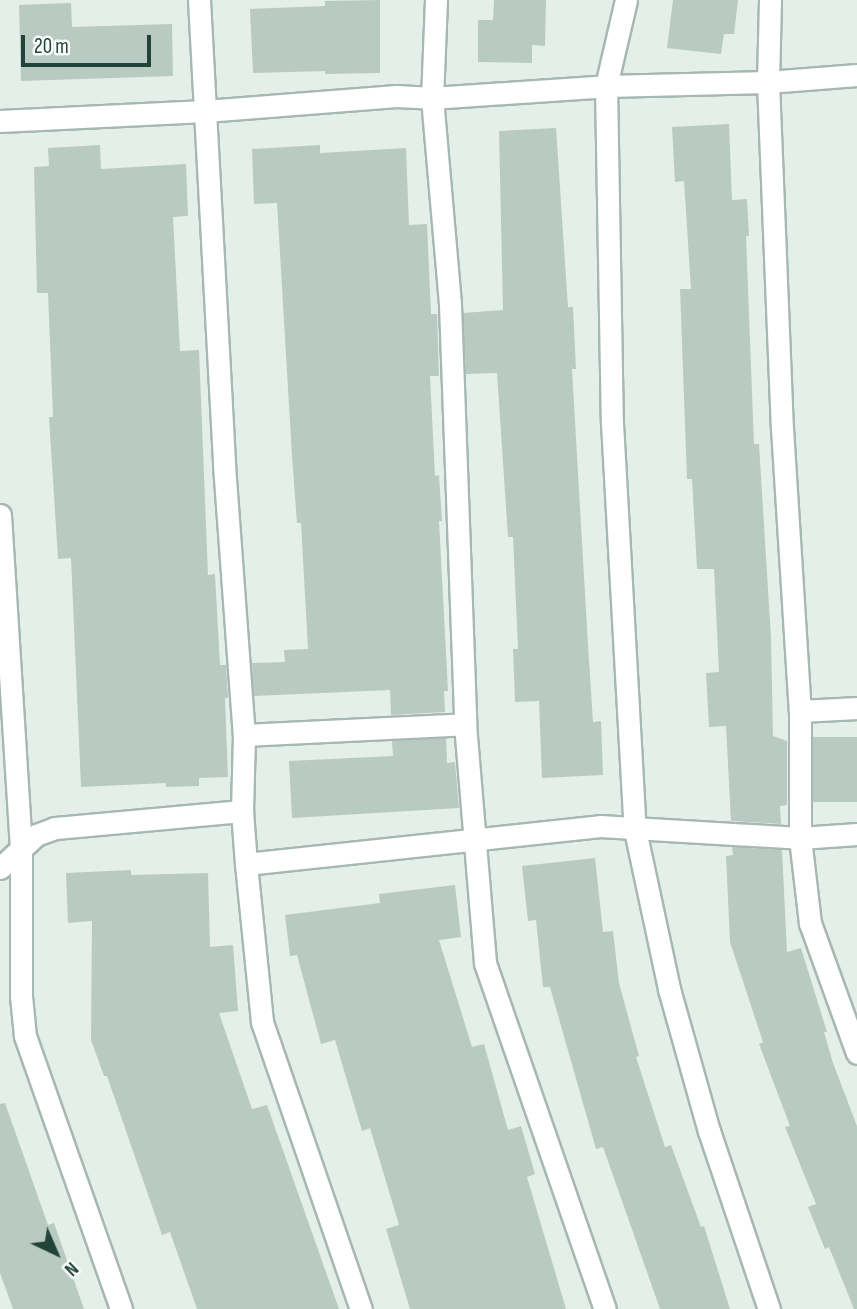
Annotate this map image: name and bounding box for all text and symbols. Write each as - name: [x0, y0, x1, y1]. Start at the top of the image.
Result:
- scale bar: [24, 21, 154, 65]
- text: 20 m: [34, 34, 69, 59]
- north arrow: [21, 1218, 91, 1288]
- text: N: [59, 1257, 83, 1280]

